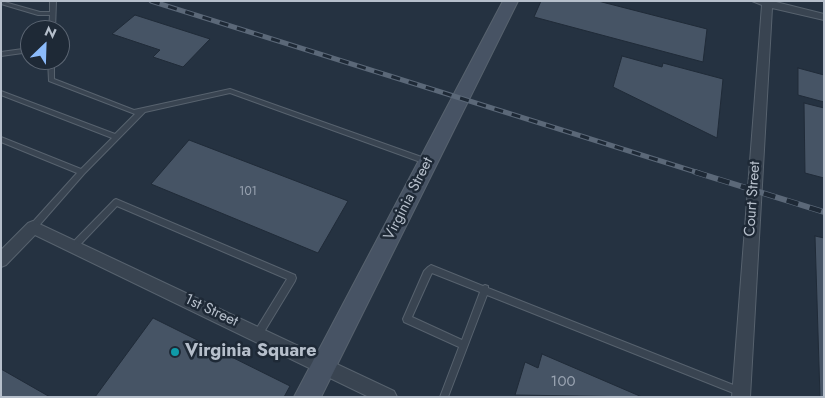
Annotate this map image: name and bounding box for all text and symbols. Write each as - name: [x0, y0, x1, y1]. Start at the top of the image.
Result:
- north arrow: [20, 20, 70, 70]
- text: N: [42, 21, 60, 44]
- street label: Virginia Street: [380, 155, 438, 243]
- street label: Court Street: [741, 161, 765, 237]
- house number: 101: [239, 185, 257, 199]
- street label: 1st Street: [182, 291, 240, 331]
- place label: Virginia Square: [185, 341, 317, 363]
- marker: Virginia Square: [169, 346, 181, 358]
- house number: 100: [551, 373, 575, 391]

